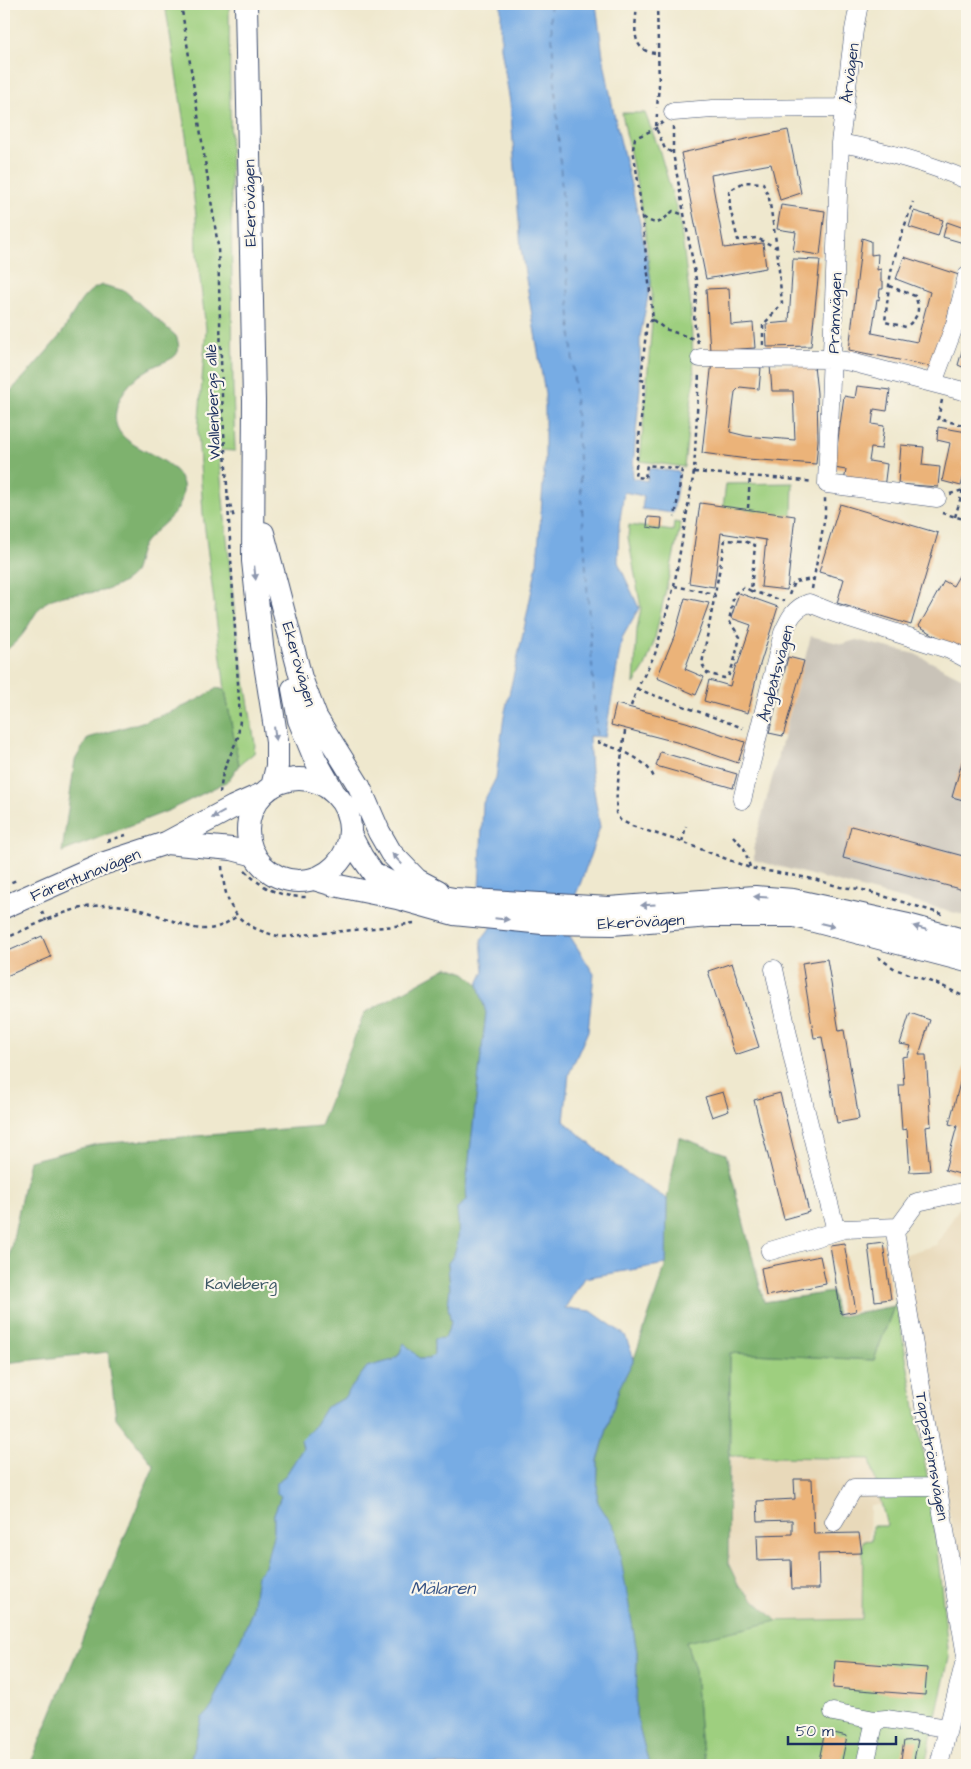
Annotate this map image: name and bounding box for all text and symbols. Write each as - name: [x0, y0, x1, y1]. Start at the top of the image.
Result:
- street label: Årvägen: [835, 42, 866, 105]
- street label: Ekerövägen: [238, 159, 263, 247]
- street label: Pråmvägen: [823, 272, 848, 354]
- street label: Wallenbergs allé: [200, 343, 227, 460]
- one-way arrow: [251, 565, 259, 581]
- street label: Ekerövägen: [275, 619, 322, 709]
- street label: Ångbåtsvägen: [752, 622, 800, 724]
- one-way arrow: [272, 726, 280, 742]
- one-way arrow: [211, 811, 226, 819]
- street label: Färentunavägen: [27, 843, 144, 908]
- one-way arrow: [391, 854, 403, 866]
- one-way arrow: [753, 893, 769, 901]
- one-way arrow: [640, 901, 656, 909]
- street label: Ekerövägen: [597, 909, 685, 936]
- one-way arrow: [495, 915, 511, 923]
- one-way arrow: [820, 921, 835, 929]
- one-way arrow: [913, 924, 928, 932]
- park label: Kavleberg: [205, 1273, 277, 1296]
- street label: Tappströmsvägen: [909, 1390, 954, 1522]
- water label: Mälaren: [411, 1576, 477, 1601]
- scale bar: [788, 1714, 896, 1746]
- text: 50 m: [796, 1721, 834, 1742]

